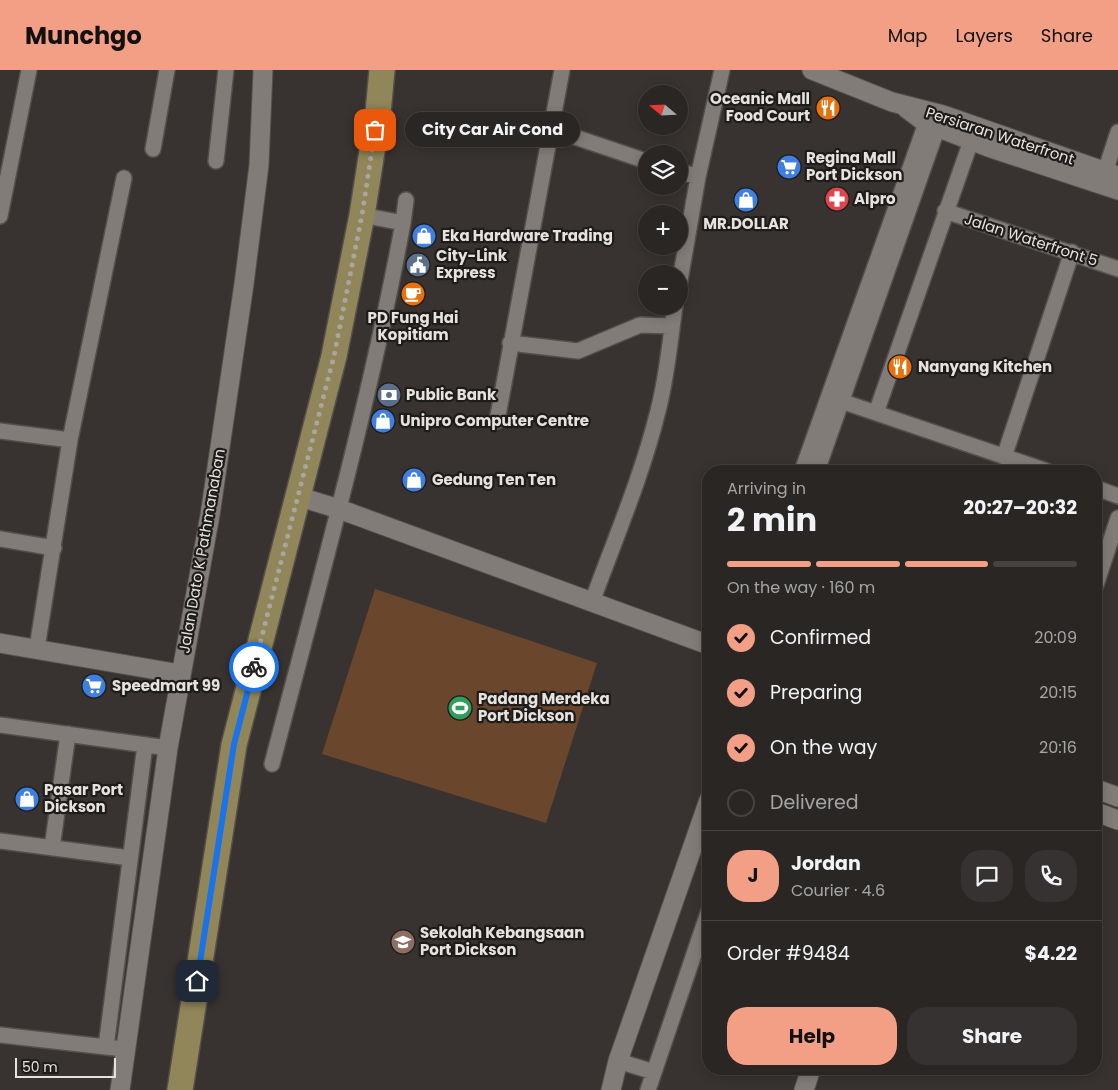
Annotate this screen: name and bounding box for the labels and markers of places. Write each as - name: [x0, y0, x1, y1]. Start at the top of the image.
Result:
- place label: Oceanic Mall Food Court: [710, 88, 810, 126]
- restaurant icon: Oceanic Mall Food Court: [815, 95, 841, 121]
- pin: [354, 109, 396, 151]
- callout: City Car Air Cond: [405, 112, 580, 148]
- place label: Regina Mall Port Dickson: [806, 147, 902, 185]
- supermarket icon: Regina Mall Port Dickson: [776, 154, 802, 180]
- pharmacy icon: Alpro: [824, 186, 850, 212]
- shop icon: MR.DOLLAR: [733, 187, 759, 213]
- place label: Alpro: [854, 188, 896, 209]
- place label: MR.DOLLAR: [703, 213, 789, 234]
- shop icon: Eka Hardware Trading: [411, 223, 437, 249]
- place label: Eka Hardware Trading: [442, 225, 613, 246]
- place label: City-Link Express: [436, 245, 508, 283]
- public building icon: City-Link Express: [405, 252, 431, 278]
- cafe icon: PD Fung Hai Kopitiam: [400, 281, 426, 307]
- place label: PD Fung Hai Kopitiam: [368, 307, 458, 345]
- restaurant icon: Nanyang Kitchen: [887, 354, 913, 380]
- place label: Nanyang Kitchen: [918, 356, 1052, 377]
- bank icon: Public Bank: [376, 382, 402, 408]
- place label: Public Bank: [406, 384, 497, 405]
- shop icon: Unipro Computer Centre: [370, 408, 396, 434]
- place label: Unipro Computer Centre: [400, 410, 589, 431]
- shop icon: Gedung Ten Ten: [401, 467, 427, 493]
- place label: Gedung Ten Ten: [432, 469, 556, 490]
- supermarket icon: Speedmart 99: [81, 673, 107, 699]
- place label: Speedmart 99: [112, 675, 220, 696]
- place label: Padang Merdeka Port Dickson: [478, 688, 610, 726]
- sports icon: Padang Merdeka Port Dickson: [447, 695, 473, 721]
- place label: Pasar Port Dickson: [44, 779, 123, 817]
- shop icon: Pasar Port Dickson: [14, 786, 40, 812]
- place label: Sekolah Kebangsaan Port Dickson: [420, 922, 584, 960]
- school or university icon: Sekolah Kebangsaan Port Dickson: [390, 929, 416, 955]
- pin: [176, 960, 218, 1002]

